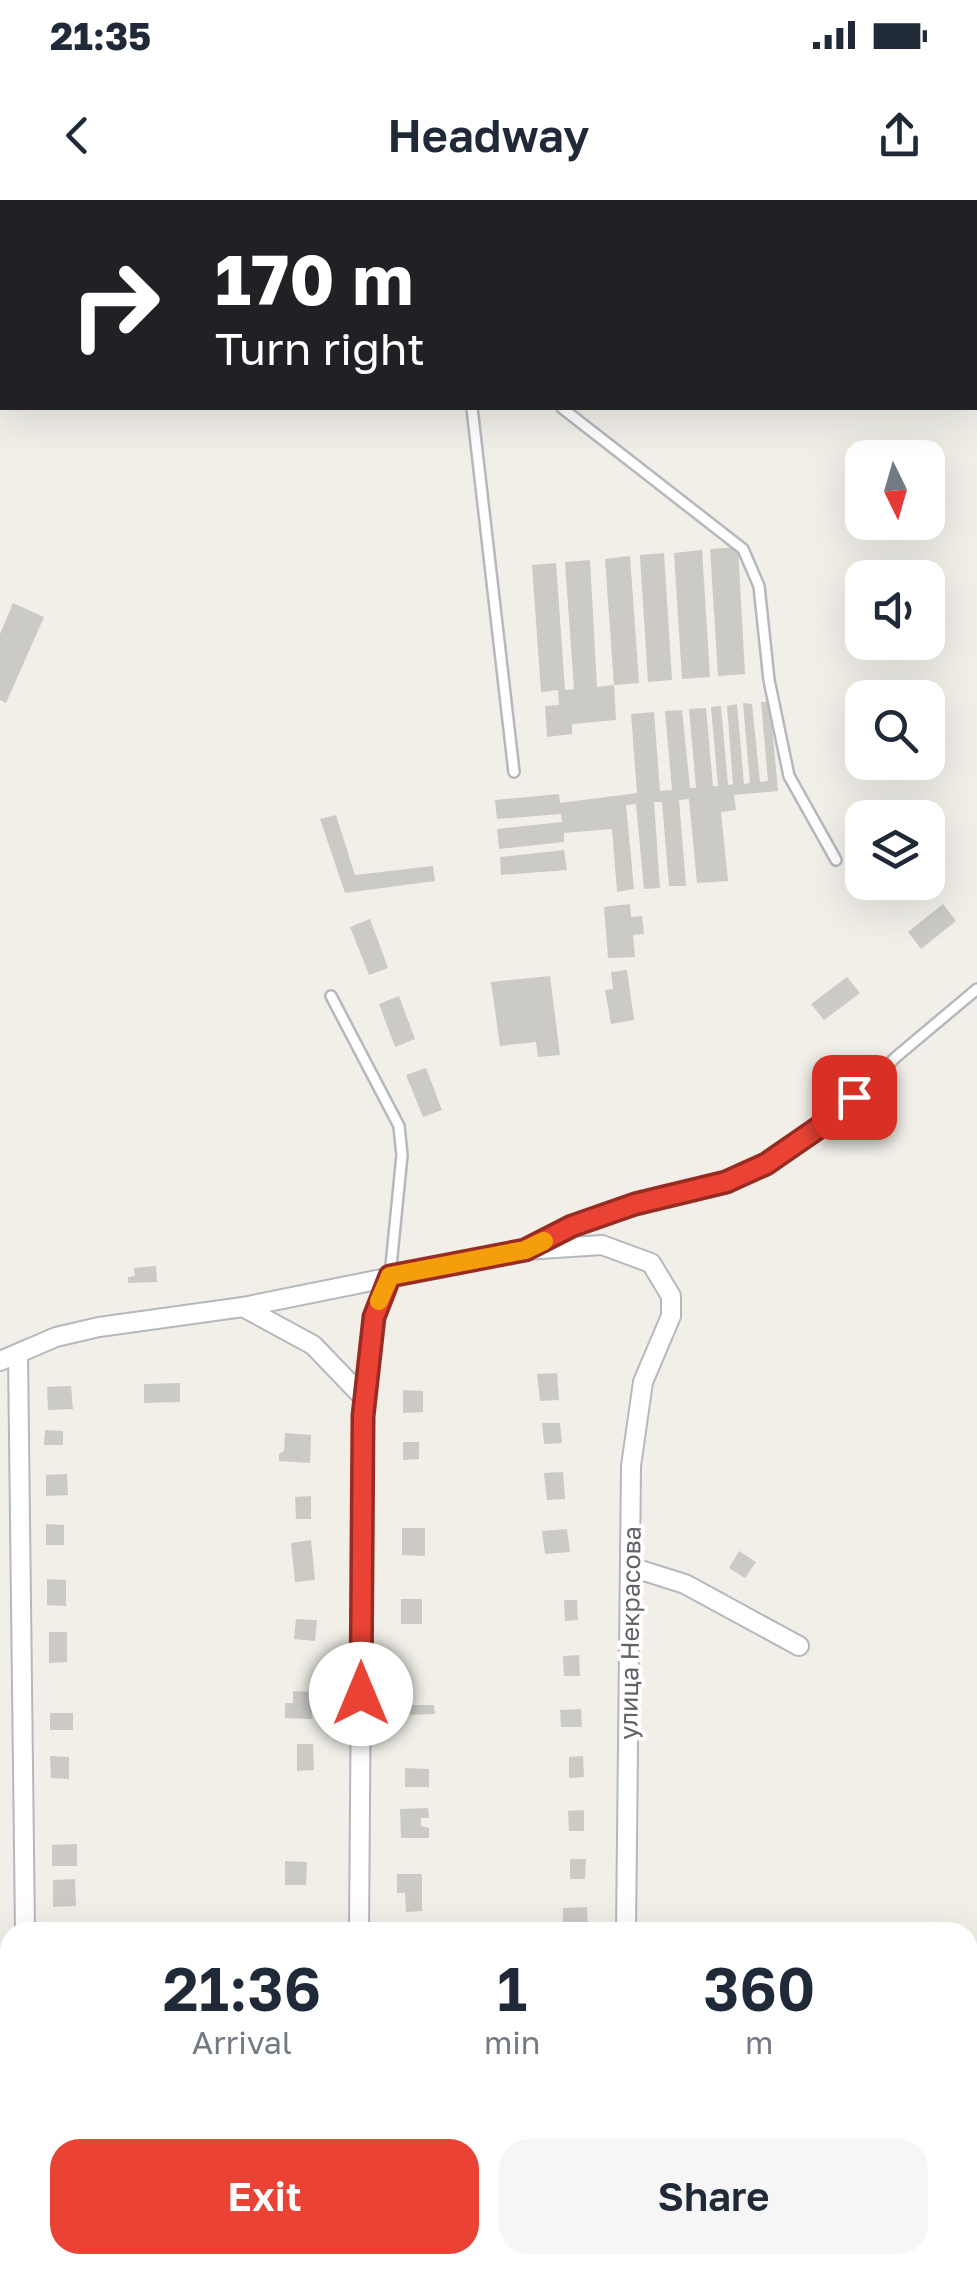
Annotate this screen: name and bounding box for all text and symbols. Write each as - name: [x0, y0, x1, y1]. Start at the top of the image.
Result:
- text: 21:35: [50, 13, 151, 58]
- icon: back: [50, 108, 105, 163]
- text: Headway: [388, 108, 589, 162]
- icon: share: [872, 108, 927, 163]
- text: 170 m: [215, 236, 413, 320]
- icon: right: [50, 240, 180, 370]
- text: Turn right: [215, 321, 425, 375]
- north arrow: [845, 440, 945, 540]
- map controls: [845, 440, 945, 900]
- button: sound: [845, 560, 945, 660]
- button: search: [845, 680, 945, 780]
- button: layers: [845, 800, 945, 900]
- pin: [812, 1055, 897, 1140]
- icon: arrive: [827, 1070, 882, 1125]
- street label: улица Некрасова: [612, 1526, 647, 1740]
- position arrow: [309, 1642, 413, 1746]
- text: 21:36: [163, 1952, 321, 2024]
- text: 1: [497, 1952, 527, 2024]
- text: 360: [703, 1952, 815, 2024]
- text: Arrival: [192, 2023, 292, 2061]
- text: min: [484, 2023, 540, 2061]
- text: m: [745, 2023, 773, 2061]
- button: Exit: [50, 2139, 479, 2254]
- button: Share: [499, 2139, 928, 2254]

